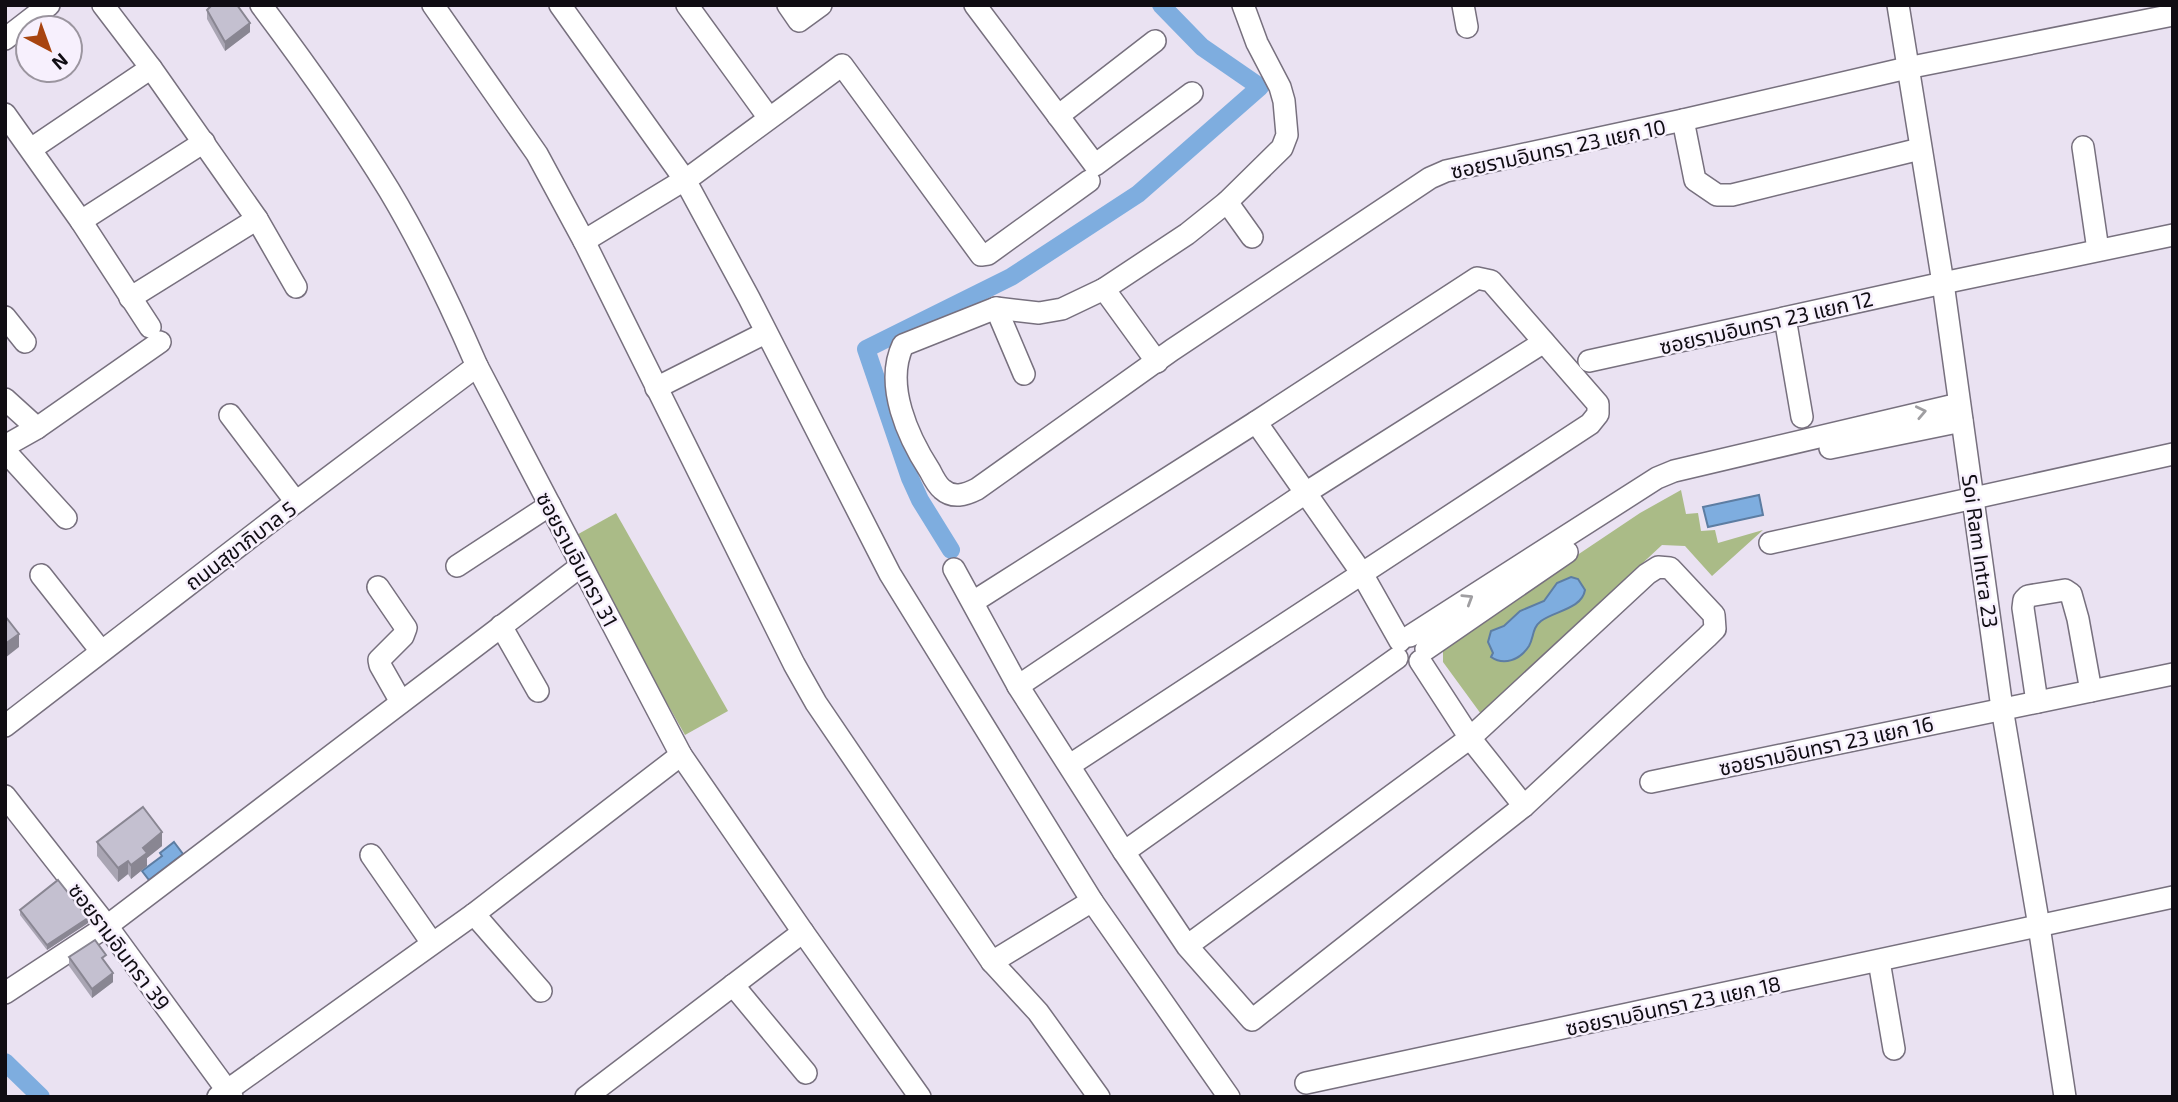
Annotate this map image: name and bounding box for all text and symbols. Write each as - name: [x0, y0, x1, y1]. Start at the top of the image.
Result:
- north arrow: [14, 14, 84, 84]
- text: N: [48, 49, 73, 75]
- street label: ซอยรามอินทรา 23 แยก 10: [1448, 113, 1668, 183]
- street label: ซอยรามอินทรา 23 แยก 12: [1657, 285, 1875, 359]
- one-way arrow: [1915, 406, 1927, 421]
- street label: Soi Ram Intra 23: [1958, 473, 2004, 629]
- street label: ซอยรามอินทรา 31: [532, 487, 624, 631]
- street label: ถนนสุขาภิบาล 5: [180, 495, 302, 596]
- one-way arrow: [1460, 595, 1473, 608]
- street label: ซอยรามอินทรา 23 แยก 16: [1716, 710, 1936, 780]
- street label: ซอยรามอินทรา 39: [64, 877, 176, 1015]
- street label: ซอยรามอินทรา 23 แยก 18: [1563, 970, 1783, 1040]

